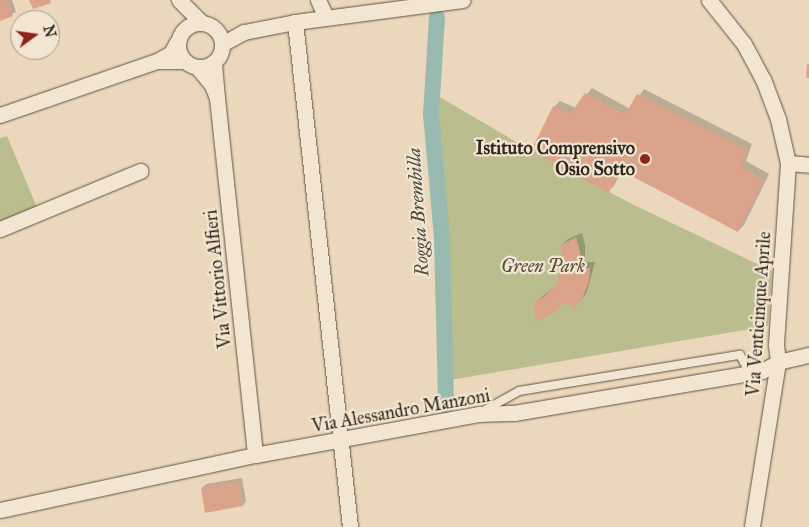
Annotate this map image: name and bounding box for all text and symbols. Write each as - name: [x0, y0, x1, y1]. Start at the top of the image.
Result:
- north arrow: [10, 10, 60, 60]
- text: N: [39, 24, 59, 39]
- place label: Istituto Comprensivo Osio Sotto: [476, 138, 635, 180]
- water label: Roggia Brembilla: [402, 147, 434, 277]
- marker: Istituto Comprensivo Osio Sotto: [639, 153, 651, 165]
- street label: Via Vittorio Alfieri: [200, 209, 236, 349]
- street label: Via Venticinque Aprile: [742, 231, 776, 397]
- park label: Green Park: [501, 255, 585, 277]
- street label: Via Alessandro Manzoni: [310, 385, 492, 437]

